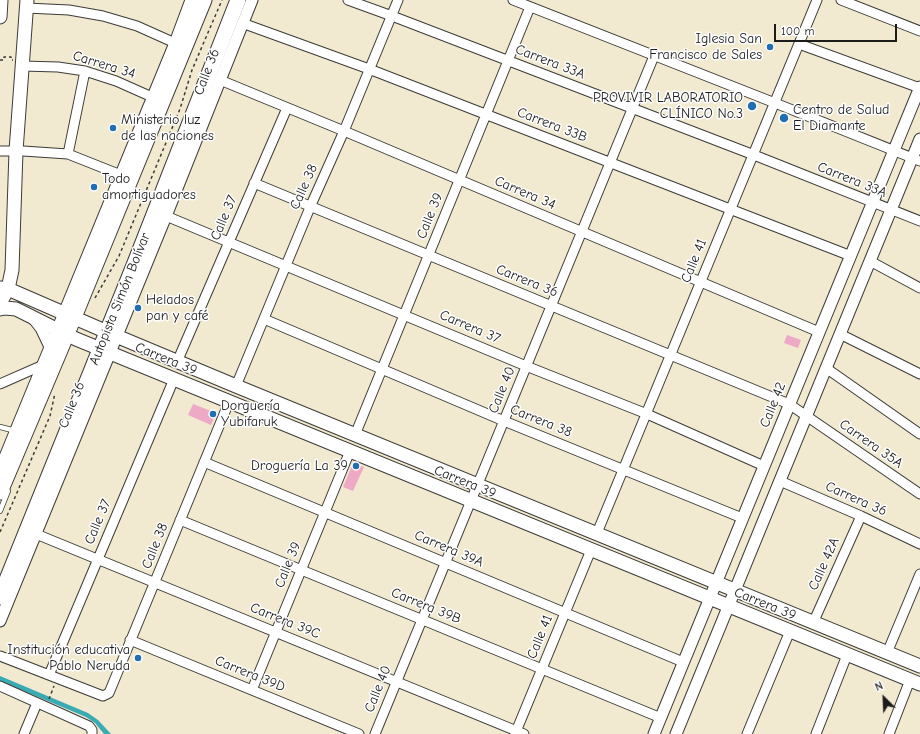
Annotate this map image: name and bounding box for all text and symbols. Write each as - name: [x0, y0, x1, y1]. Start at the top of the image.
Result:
- scale bar: [776, 16, 899, 42]
- text: 100 m: [781, 24, 814, 38]
- place label: Iglesia San Francisco de Sales: [649, 31, 762, 64]
- street label: Carrera 33A: [513, 41, 587, 83]
- marker: Iglesia San Francisco de Sales: [765, 42, 775, 52]
- street label: Calle 36: [191, 46, 223, 98]
- street label: Carrera 34: [71, 48, 137, 82]
- place label: PROVIVIR LABORATORIO CLÍNICO No.3: [593, 90, 743, 122]
- marker: PROVIVIR LABORATORIO CLÍNICO No.3: [746, 100, 758, 112]
- place label: Centro de Salud El Diamante: [793, 102, 889, 134]
- street label: Carrera 33B: [515, 104, 589, 146]
- place label: Ministerio luz de las naciones: [121, 112, 214, 144]
- marker: Centro de Salud El Diamante: [778, 112, 790, 124]
- marker: Ministerio luz de las naciones: [108, 123, 118, 133]
- street label: Carrera 33A: [815, 159, 889, 201]
- street label: Calle 38: [287, 162, 321, 212]
- place label: Todo amortiguadores: [102, 171, 196, 204]
- street label: Carrera 34: [492, 173, 558, 213]
- marker: Todo amortiguadores: [89, 182, 99, 192]
- street label: Calle 39: [413, 191, 447, 241]
- street label: Calle 37: [207, 193, 241, 243]
- street label: Autopista Simón Bolívar: [86, 230, 154, 368]
- street label: Calle 41: [678, 237, 710, 285]
- street label: Carrera 36: [493, 261, 561, 301]
- place label: Helados pan y café: [146, 292, 208, 324]
- marker: Helados pan y café: [133, 303, 143, 313]
- street label: Carrera 37: [437, 307, 503, 347]
- street label: Carrera 39: [133, 339, 199, 379]
- street label: Calle 40: [485, 364, 519, 416]
- street label: Calle 36: [55, 379, 89, 431]
- street label: Calle 42: [756, 380, 790, 430]
- place label: Dorguería Yubifaruk: [221, 398, 280, 430]
- street label: Carrera 38: [508, 401, 574, 441]
- marker: Dorguería Yubifaruk: [208, 409, 218, 419]
- street label: Carrera 35A: [836, 416, 906, 472]
- place label: Droguería La 39: [251, 458, 348, 474]
- marker: Droguería La 39: [351, 461, 361, 471]
- street label: Carrera 39: [432, 462, 498, 502]
- street label: Carrera 36: [823, 478, 889, 520]
- street label: Calle 37: [81, 497, 115, 547]
- street label: Calle 38: [138, 521, 172, 571]
- street label: Carrera 39A: [412, 527, 486, 571]
- street label: Calle 42A: [805, 535, 843, 593]
- street label: Calle 39: [271, 540, 305, 590]
- street label: Carrera 39B: [389, 584, 463, 628]
- street label: Carrera 39: [732, 584, 798, 624]
- street label: Carrera 39C: [248, 599, 322, 643]
- street label: Calle 41: [524, 613, 556, 661]
- place label: Institución educativa Pablo Neruda: [7, 642, 130, 674]
- street label: Carrera 39D: [212, 652, 288, 696]
- marker: Institución educativa Pablo Neruda: [133, 653, 143, 663]
- street label: Calle 40: [361, 663, 395, 715]
- north arrow: [864, 678, 904, 718]
- text: N: [873, 679, 885, 694]

